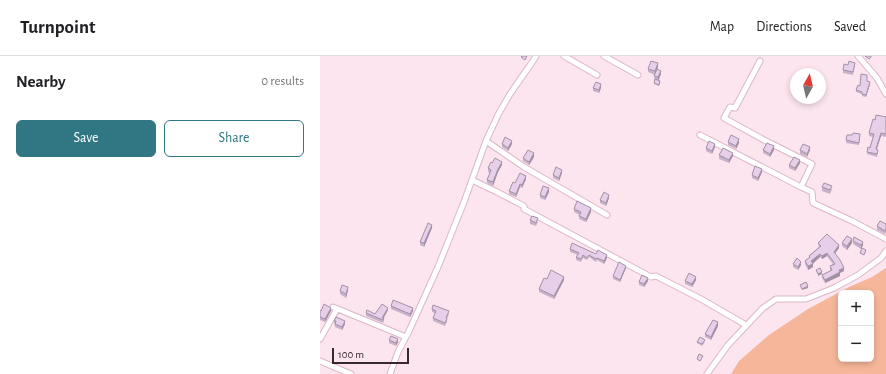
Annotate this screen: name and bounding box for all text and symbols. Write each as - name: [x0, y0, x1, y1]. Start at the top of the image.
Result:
- text: Turnpoint: [20, 18, 95, 37]
- text: Map: [710, 20, 734, 34]
- text: Directions: [756, 20, 812, 34]
- text: Saved: [834, 20, 866, 34]
- north arrow: [790, 68, 826, 104]
- text: Nearby: [16, 73, 66, 90]
- text: 0 results: [261, 75, 304, 88]
- button: Save: [16, 120, 156, 157]
- button: Share: [164, 120, 304, 157]
- map controls: [838, 290, 874, 362]
- button: +: [838, 290, 874, 326]
- button: −: [838, 326, 874, 362]
- scale bar: [332, 346, 409, 365]
- text: 100 m: [338, 349, 364, 360]

